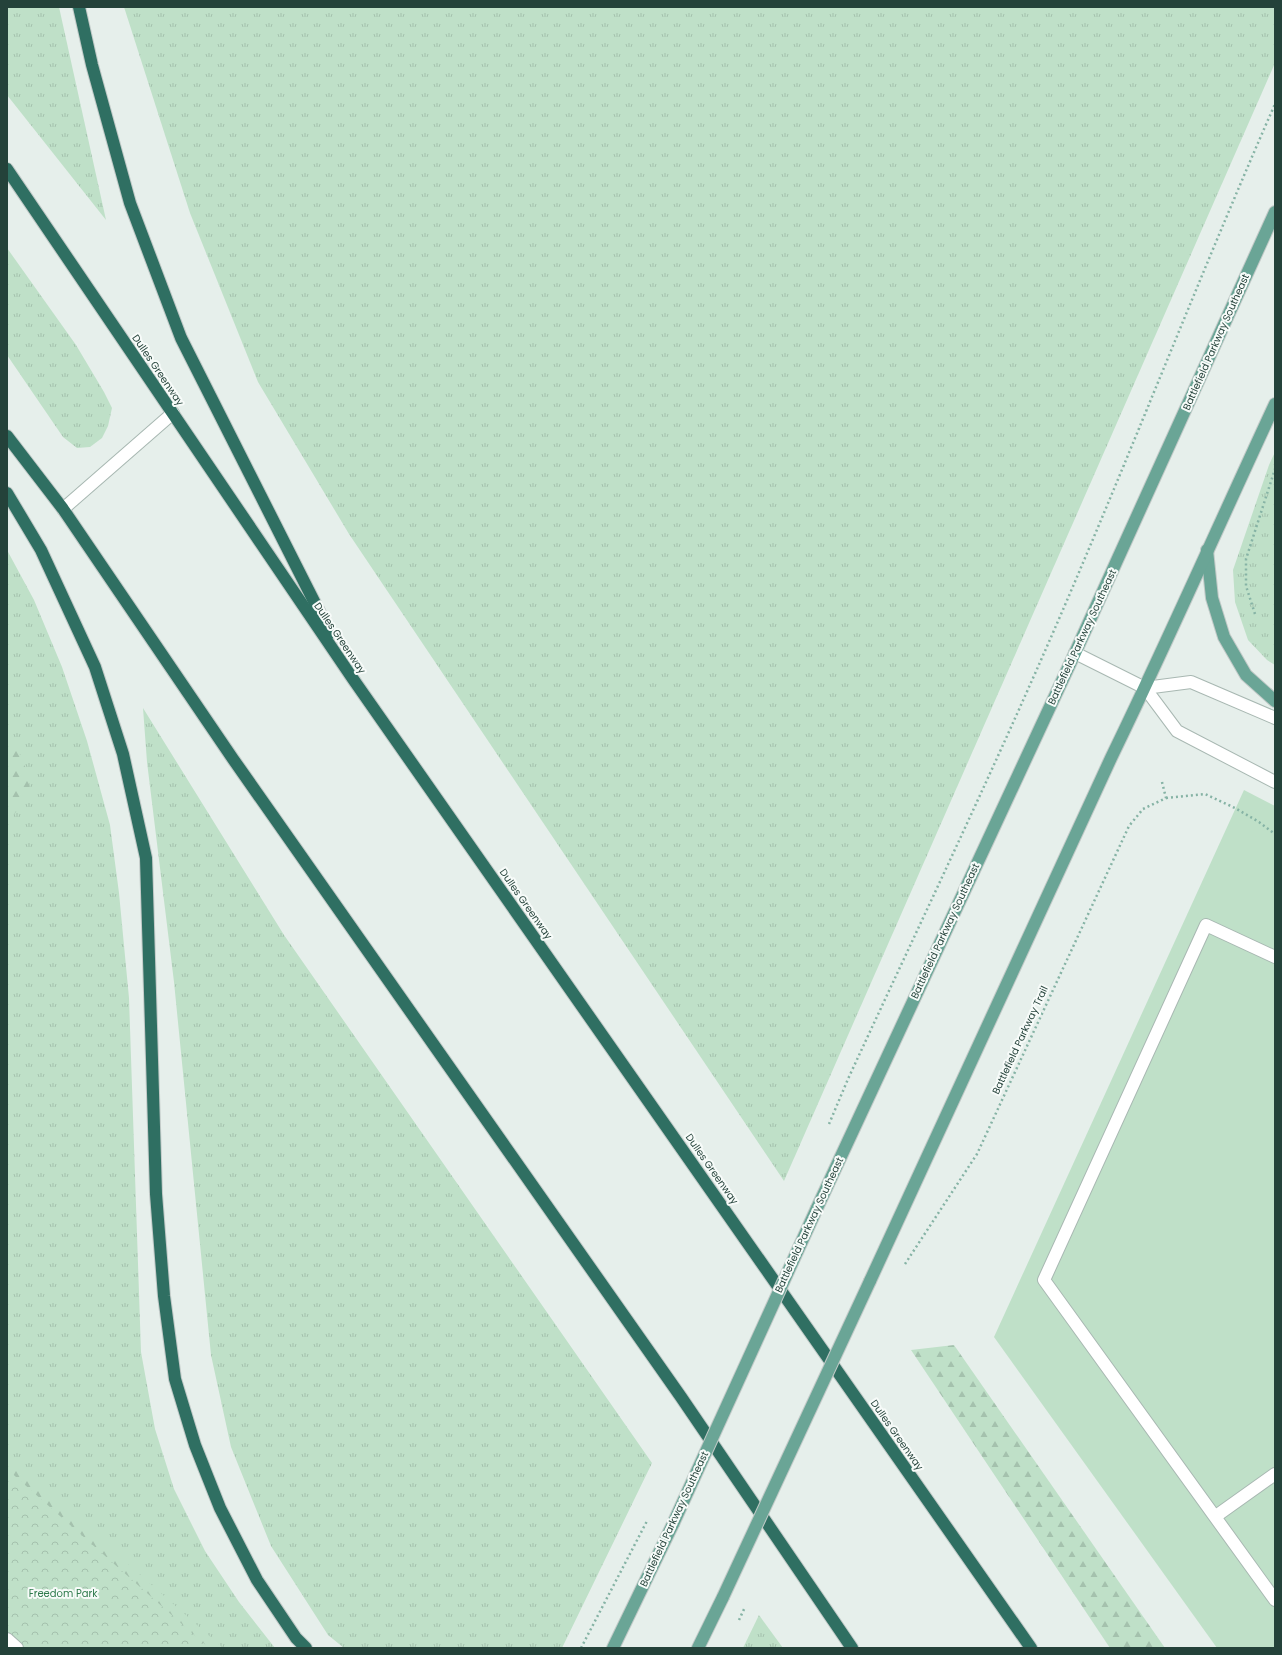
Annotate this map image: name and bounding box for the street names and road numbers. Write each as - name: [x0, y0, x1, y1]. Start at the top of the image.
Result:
- street label: Battlefield Parkway Southeast: [1179, 271, 1253, 413]
- street label: Dulles Greenway: [128, 331, 188, 409]
- street label: Battlefield Parkway Southeast: [1044, 566, 1120, 707]
- street label: Dulles Greenway: [310, 599, 370, 677]
- street label: Battlefield Parkway Southeast: [907, 860, 983, 1001]
- street label: Dulles Greenway: [496, 866, 556, 943]
- street label: Battlefield Parkway Trail: [988, 983, 1052, 1097]
- street label: Dulles Greenway: [682, 1131, 742, 1208]
- street label: Battlefield Parkway Southeast: [771, 1154, 847, 1295]
- street label: Dulles Greenway: [867, 1397, 927, 1474]
- street label: Battlefield Parkway Southeast: [636, 1448, 712, 1589]

